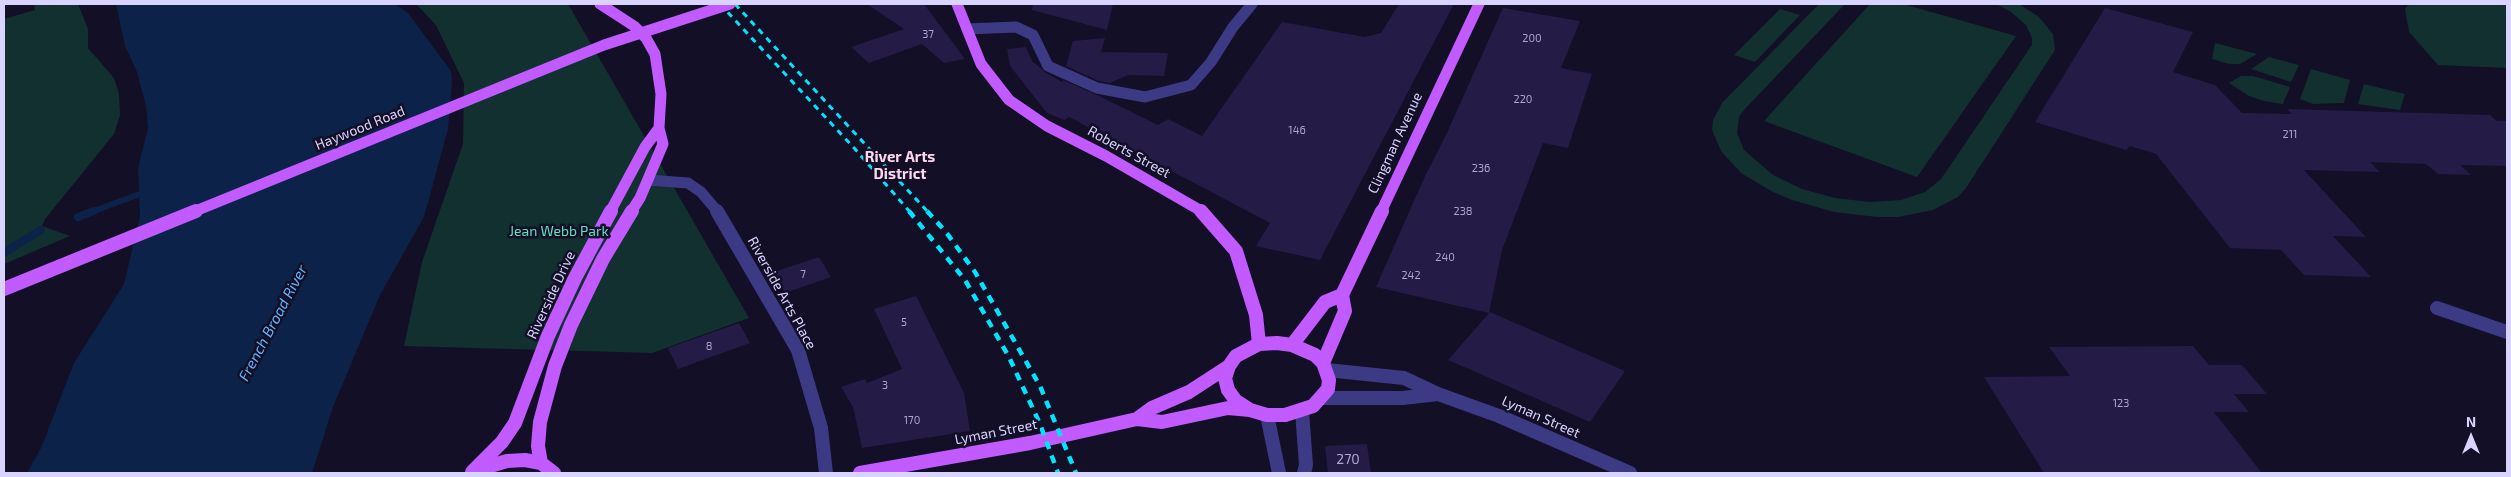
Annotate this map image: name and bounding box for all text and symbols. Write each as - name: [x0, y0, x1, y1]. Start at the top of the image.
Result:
- house number: 37: [922, 27, 934, 41]
- house number: 200: [1522, 31, 1542, 45]
- street label: Clingman Avenue: [1364, 90, 1426, 196]
- house number: 220: [1514, 92, 1532, 106]
- street label: Haywood Road: [313, 102, 407, 154]
- street label: Roberts Street: [1085, 122, 1173, 182]
- house number: 146: [1288, 123, 1306, 137]
- house number: 211: [2283, 127, 2297, 141]
- district label: River Arts District: [865, 148, 935, 183]
- house number: 236: [1472, 161, 1490, 175]
- house number: 238: [1454, 204, 1472, 218]
- park label: Jean Webb Park: [509, 223, 609, 239]
- street label: Riverside Arts Place: [744, 234, 820, 352]
- street label: Riverside Drive: [523, 248, 579, 342]
- house number: 240: [1435, 250, 1455, 264]
- water label: French Broad River: [235, 262, 311, 384]
- house number: 7: [800, 267, 806, 281]
- house number: 242: [1401, 268, 1421, 282]
- house number: 5: [901, 315, 907, 329]
- house number: 8: [706, 339, 712, 353]
- house number: 3: [882, 378, 888, 392]
- street label: Lyman Street: [1499, 392, 1583, 442]
- house number: 123: [2113, 396, 2129, 410]
- north arrow: [2446, 412, 2496, 462]
- house number: 170: [904, 413, 920, 427]
- text: N: [2466, 413, 2476, 430]
- street label: Lyman Street: [953, 416, 1039, 448]
- house number: 270: [1336, 451, 1360, 467]

